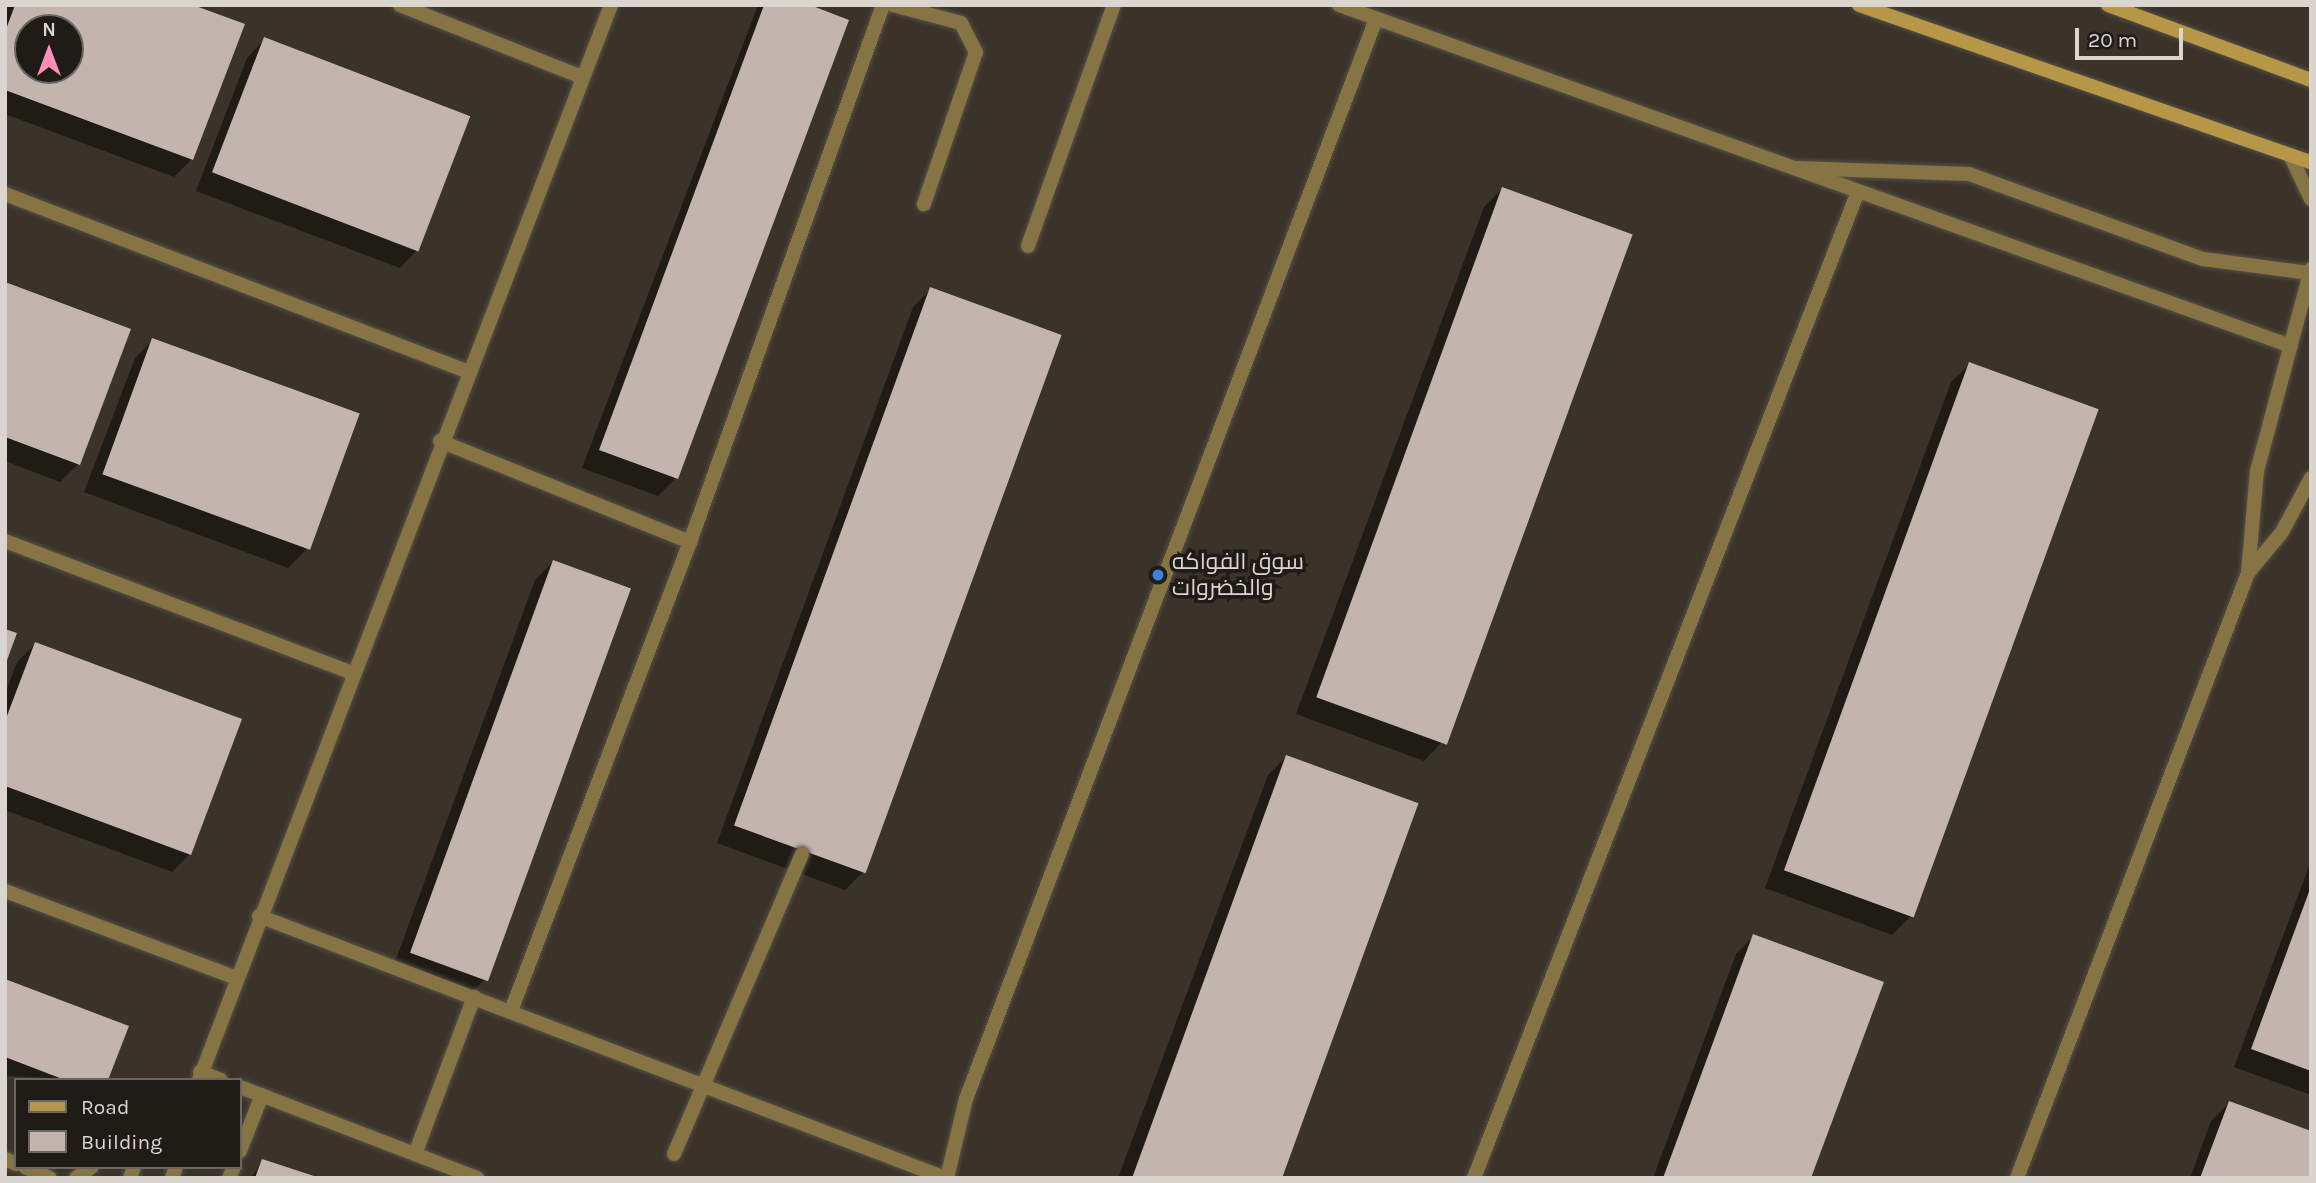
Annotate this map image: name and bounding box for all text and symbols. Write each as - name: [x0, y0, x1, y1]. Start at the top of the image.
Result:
- north arrow: [14, 14, 84, 84]
- scale bar: [2078, 14, 2186, 58]
- text: N: [42, 19, 56, 41]
- text: 20 m: [2088, 28, 2137, 52]
- place label: سوق الفواكه والخضروات: [1172, 548, 1304, 602]
- marker: سوق الفواكه والخضروات: [1150, 567, 1166, 583]
- legend: [14, 1078, 242, 1169]
- text: Road: [81, 1095, 129, 1119]
- text: Building: [81, 1130, 162, 1154]

